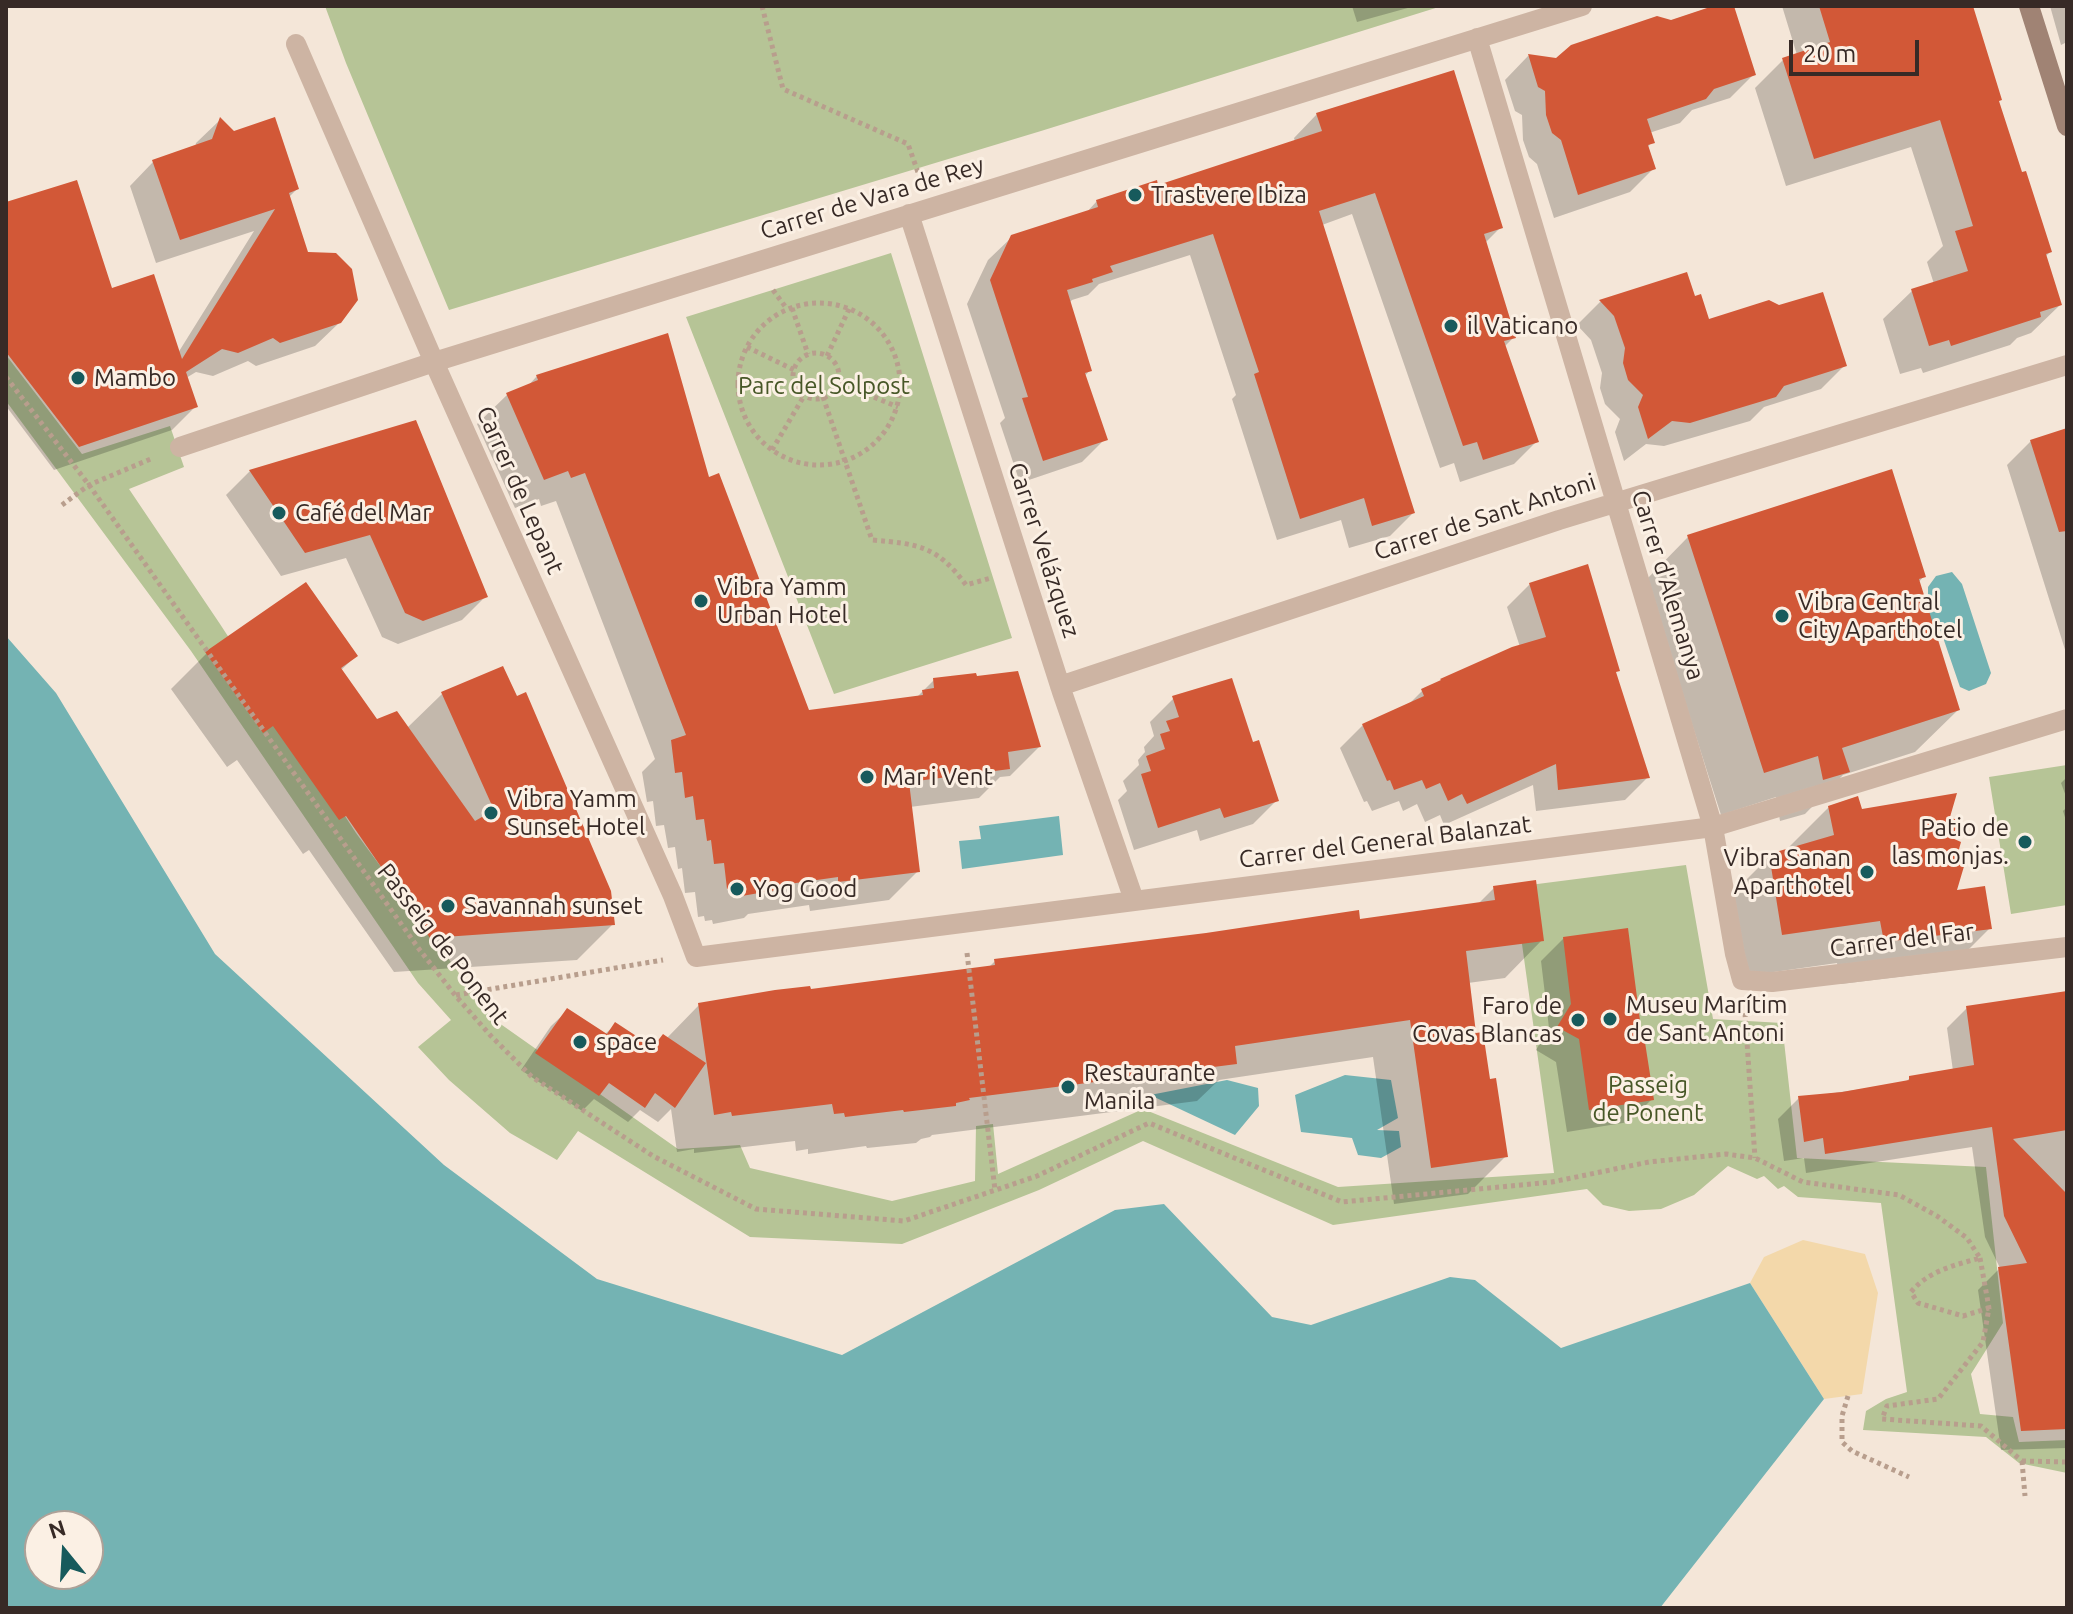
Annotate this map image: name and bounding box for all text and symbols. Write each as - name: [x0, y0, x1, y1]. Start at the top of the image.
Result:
- scale bar: [1793, 24, 1923, 74]
- text: 20 m: [1803, 40, 1856, 67]
- street label: Carrer de Vara de Rey: [757, 150, 987, 246]
- place label: Trastvere Ibiza: [1151, 181, 1307, 209]
- marker: Trastvere Ibiza: [1126, 186, 1144, 204]
- place label: il Vaticano: [1467, 312, 1578, 340]
- marker: il Vaticano: [1442, 317, 1460, 335]
- place label: Mambo: [94, 364, 176, 392]
- marker: Mambo: [69, 369, 87, 387]
- park label: Parc del Solpost: [738, 372, 910, 400]
- street label: Carrer de Lepant: [470, 402, 570, 578]
- street label: Carrer Velázquez: [1002, 459, 1086, 641]
- street label: Carrer de Sant Antoni: [1370, 468, 1600, 566]
- street label: Carrer d'Alemanya: [1625, 487, 1711, 683]
- place label: Café del Mar: [295, 499, 431, 527]
- marker: Café del Mar: [270, 504, 288, 522]
- place label: Vibra Yamm Urban Hotel: [717, 573, 848, 629]
- place label: Vibra Central City Aparthotel: [1798, 588, 1962, 644]
- marker: Vibra Yamm Urban Hotel: [692, 592, 710, 610]
- marker: Vibra Central City Aparthotel: [1773, 607, 1791, 625]
- place label: Mar i Vent: [883, 763, 993, 791]
- marker: Mar i Vent: [858, 768, 876, 786]
- place label: Vibra Yamm Sunset Hotel: [507, 785, 645, 841]
- marker: Vibra Yamm Sunset Hotel: [482, 804, 500, 822]
- street label: Carrer del General Balanzat: [1237, 810, 1533, 874]
- place label: Patio de las monjas.: [1891, 814, 2009, 870]
- marker: Patio de las monjas.: [2016, 833, 2034, 851]
- place label: Vibra Sanan Aparthotel: [1724, 844, 1851, 900]
- street label: Passeig de Ponent: [371, 858, 515, 1030]
- marker: Vibra Sanan Aparthotel: [1858, 863, 1876, 881]
- place label: Yog Good: [753, 875, 857, 903]
- marker: Yog Good: [728, 880, 746, 898]
- place label: Savannah sunset: [464, 892, 643, 920]
- marker: Savannah sunset: [439, 897, 457, 915]
- street label: Carrer del Far: [1828, 917, 1976, 963]
- place label: Museu Marítim de Sant Antoni: [1626, 991, 1788, 1047]
- place label: Faro de Covas Blancas: [1412, 992, 1562, 1048]
- marker: Museu Marítim de Sant Antoni: [1601, 1010, 1619, 1028]
- marker: Faro de Covas Blancas: [1569, 1011, 1587, 1029]
- place label: space: [596, 1028, 657, 1056]
- marker: space: [571, 1033, 589, 1051]
- place label: Restaurante Manila: [1084, 1059, 1216, 1115]
- park label: Passeig de Ponent: [1593, 1071, 1703, 1127]
- marker: Restaurante Manila: [1059, 1078, 1077, 1096]
- north arrow: [24, 1510, 104, 1590]
- text: N: [45, 1514, 69, 1543]

